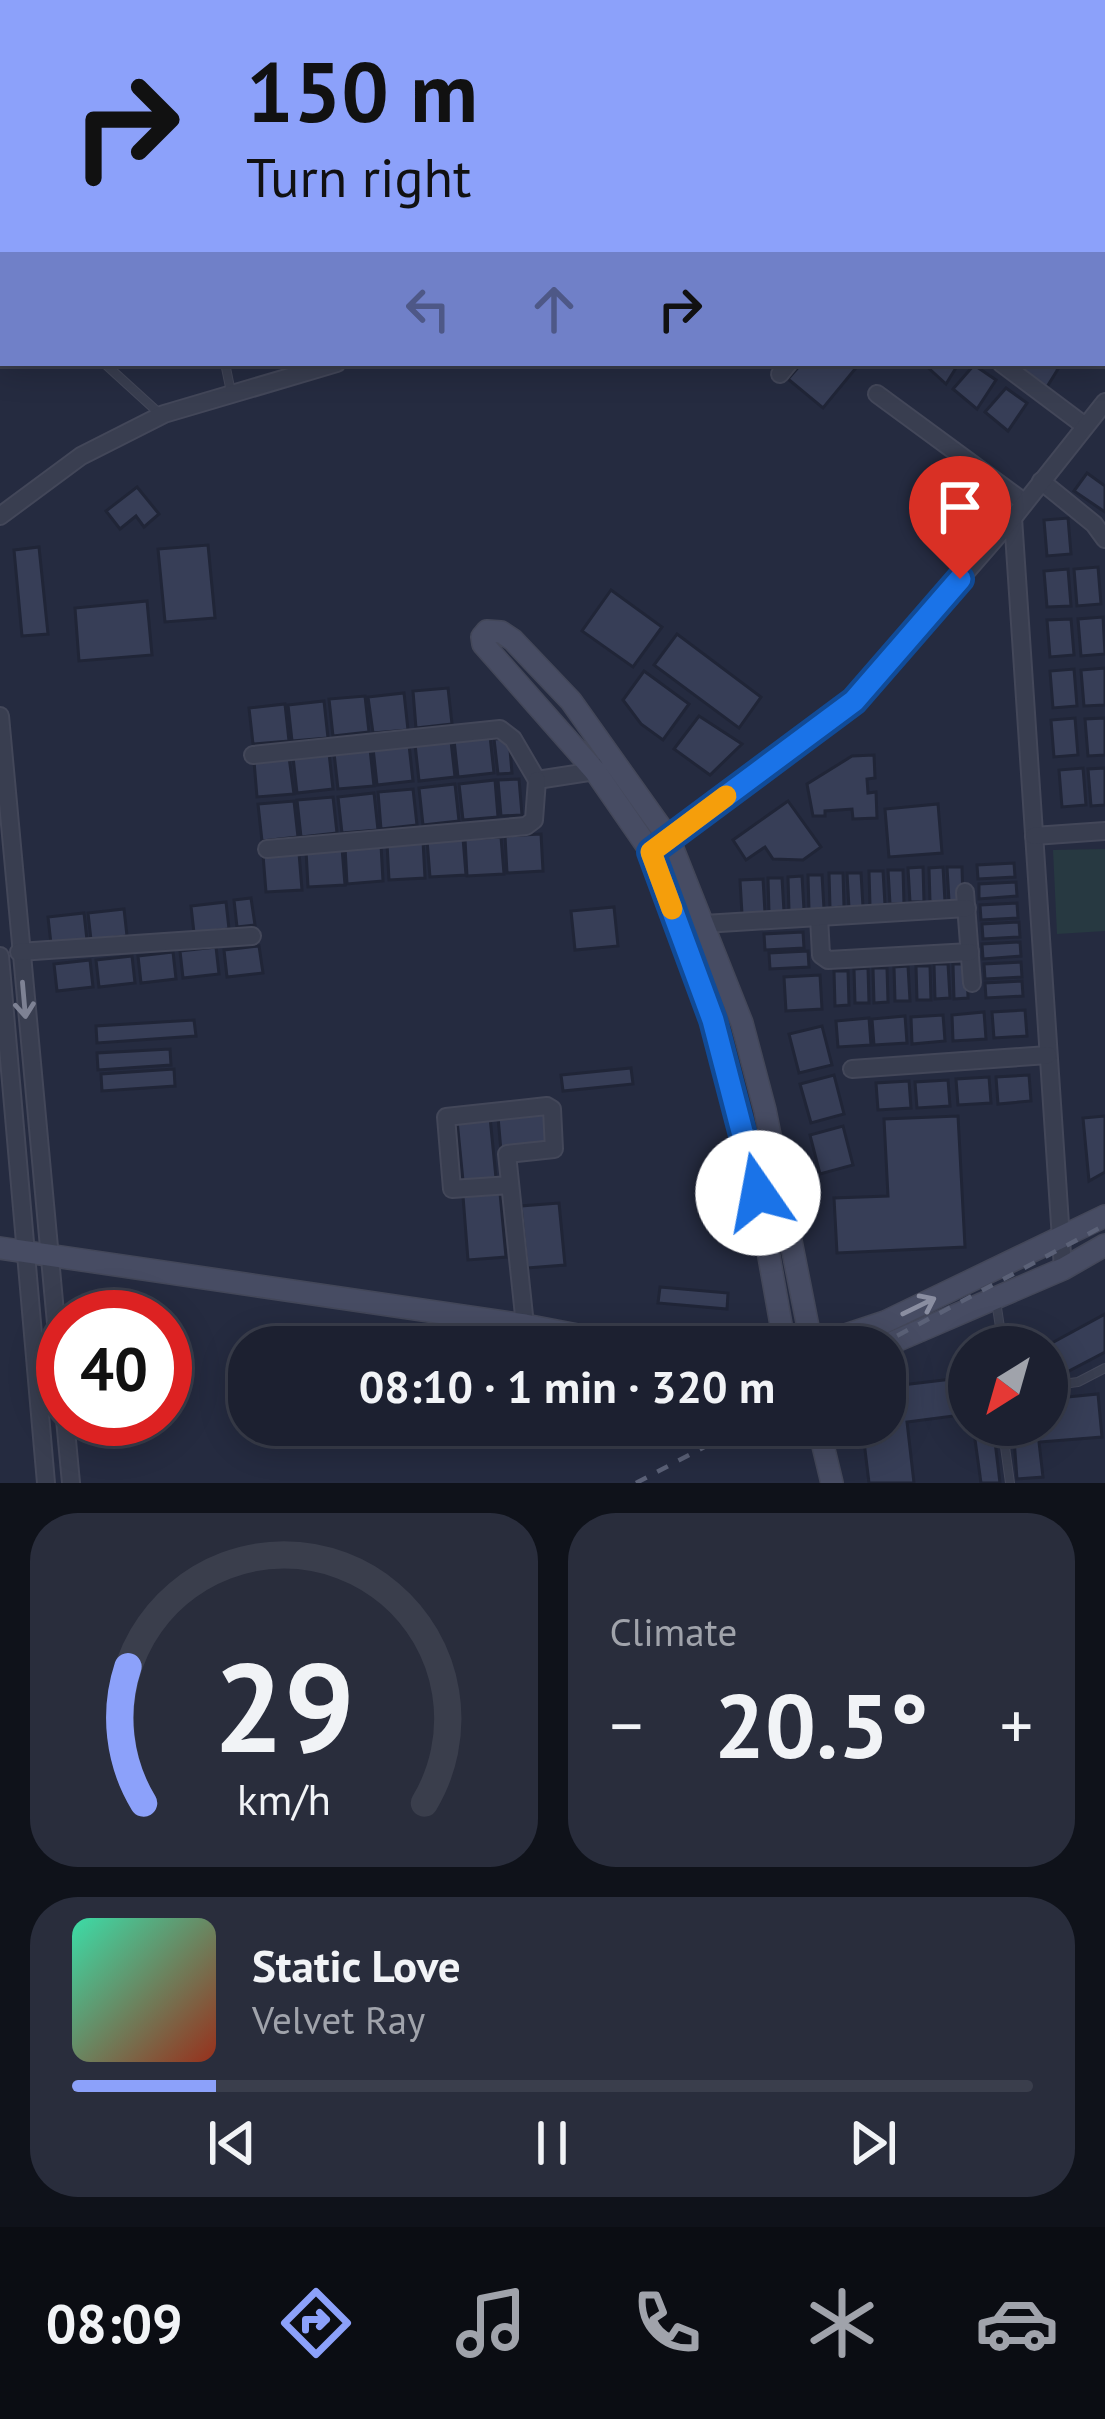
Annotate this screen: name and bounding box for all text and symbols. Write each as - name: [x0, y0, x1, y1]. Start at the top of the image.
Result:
- text: 150 m: [246, 36, 478, 145]
- icon: right: [48, 48, 204, 204]
- text: Turn right: [246, 142, 471, 212]
- icon: left: [395, 276, 461, 342]
- icon: ahead: [521, 276, 587, 342]
- icon: right: [647, 276, 713, 342]
- pin: [909, 456, 1011, 579]
- icon: arrive: [927, 474, 993, 540]
- one-way arrow: [12, 980, 35, 1019]
- position arrow: [695, 1130, 821, 1256]
- speed limit sign: 40: [36, 1290, 192, 1446]
- one-way arrow: [900, 1294, 936, 1316]
- north arrow: [948, 1326, 1068, 1446]
- map controls: [948, 1326, 1068, 1446]
- text: 08:10 · 1 min · 320 m: [359, 1357, 775, 1415]
- text: Climate: [610, 1606, 737, 1657]
- text: 29: [213, 1625, 355, 1786]
- text: 20.5°: [714, 1666, 929, 1783]
- text: −: [610, 1682, 643, 1767]
- text: +: [1000, 1682, 1033, 1767]
- text: km/h: [237, 1771, 331, 1827]
- text: Static Love: [252, 1936, 461, 1994]
- text: Velvet Ray: [252, 1994, 425, 2045]
- icon: previous: [199, 2110, 265, 2176]
- icon: pause: [519, 2110, 585, 2176]
- icon: next: [840, 2110, 906, 2176]
- icon: directions: [274, 2281, 358, 2365]
- icon: music: [449, 2281, 533, 2365]
- icon: phone: [625, 2281, 709, 2365]
- icon: climate: [800, 2281, 884, 2365]
- icon: car: [975, 2281, 1059, 2365]
- text: 08:09: [46, 2288, 183, 2358]

